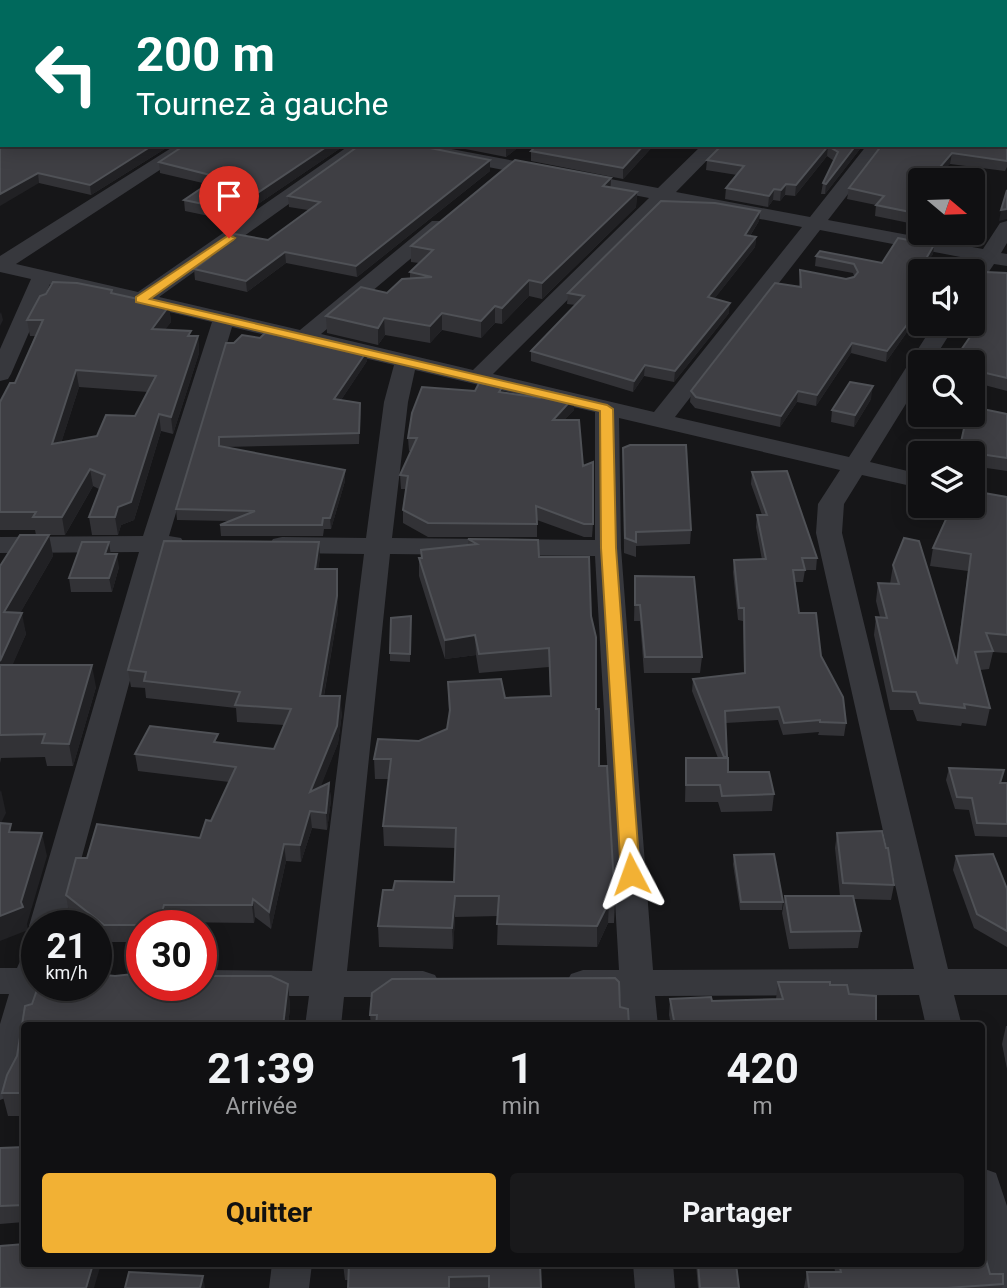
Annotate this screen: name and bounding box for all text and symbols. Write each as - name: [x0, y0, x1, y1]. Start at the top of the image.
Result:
- text: 200 m: [136, 26, 275, 83]
- icon: left: [21, 28, 112, 119]
- text: Tournez à gauche: [136, 85, 388, 123]
- pin: [199, 166, 259, 238]
- north arrow: [908, 168, 985, 245]
- map controls: [908, 168, 985, 518]
- icon: arrive: [210, 177, 248, 215]
- button: sound: [908, 259, 985, 336]
- button: search: [908, 350, 985, 427]
- button: layers: [908, 441, 985, 518]
- position arrow: [594, 837, 668, 911]
- speed limit sign: 30: [126, 910, 217, 1001]
- text: 21: [46, 926, 87, 967]
- text: km/h: [45, 962, 88, 983]
- text: 21:39: [207, 1044, 315, 1093]
- text: 1: [509, 1044, 533, 1093]
- text: 420: [726, 1044, 799, 1093]
- text: Arrivée: [226, 1093, 297, 1120]
- text: min: [502, 1093, 540, 1120]
- text: m: [753, 1093, 773, 1120]
- button: Quitter: [42, 1173, 496, 1253]
- button: Partager: [510, 1173, 964, 1253]

